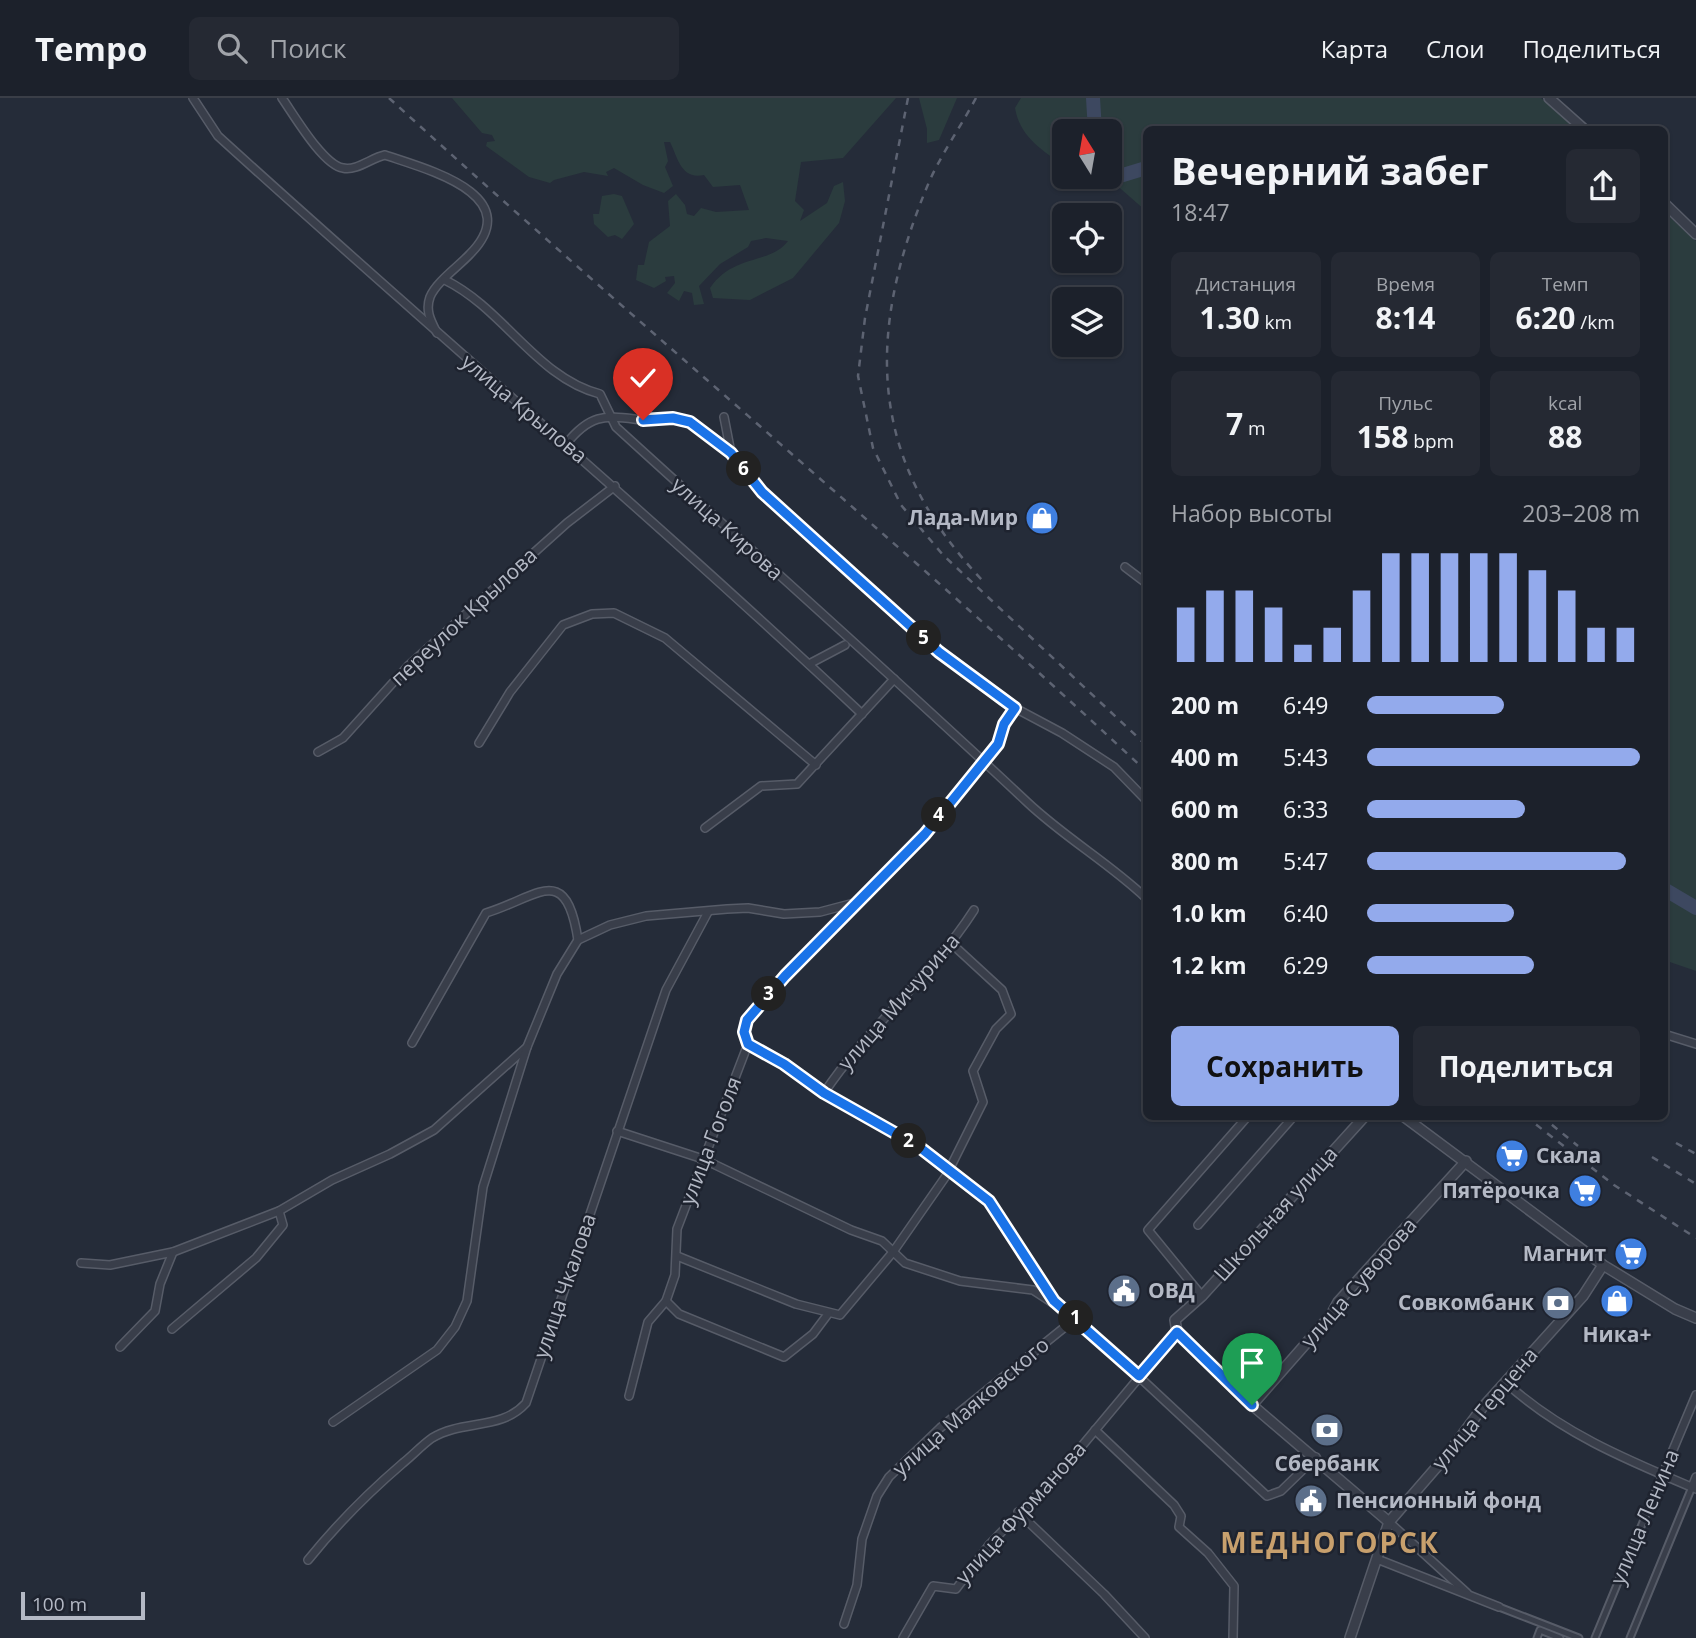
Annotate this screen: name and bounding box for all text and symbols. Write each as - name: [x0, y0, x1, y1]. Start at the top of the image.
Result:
- search box: [189, 17, 679, 80]
- text: Tempo: [35, 26, 147, 71]
- icon: search: [213, 29, 251, 67]
- text: Поиск: [269, 30, 346, 66]
- text: Карта: [1321, 32, 1388, 65]
- text: Слои: [1426, 32, 1485, 65]
- text: Поделиться: [1523, 32, 1661, 65]
- north arrow: [1052, 119, 1122, 189]
- map controls: [1052, 119, 1122, 357]
- text: Вечерний забег: [1171, 144, 1488, 196]
- button: share: [1566, 149, 1640, 223]
- text: 18:47: [1171, 196, 1230, 228]
- button: locate: [1052, 203, 1122, 273]
- text: Дистанция: [1196, 271, 1296, 297]
- text: Время: [1376, 271, 1435, 297]
- text: Темп: [1542, 271, 1589, 297]
- button: layers: [1052, 287, 1122, 357]
- text: 1.30: [1200, 297, 1260, 338]
- text: 8:14: [1375, 297, 1436, 338]
- text: 6:20: [1515, 297, 1575, 338]
- text: km: [1260, 309, 1292, 335]
- text: /km: [1575, 309, 1615, 335]
- street label: улица Крылова: [456, 347, 594, 469]
- pin: [613, 348, 673, 420]
- icon: check: [624, 359, 662, 397]
- text: Пульс: [1378, 390, 1433, 416]
- text: kcal: [1548, 390, 1582, 416]
- text: 7: [1226, 403, 1243, 444]
- text: m: [1243, 415, 1266, 441]
- text: 158: [1357, 416, 1408, 457]
- text: 88: [1548, 416, 1582, 457]
- text: bpm: [1408, 428, 1454, 454]
- pin: 6: [726, 452, 762, 486]
- text: 6: [738, 455, 749, 481]
- street label: улица Кирова: [666, 471, 790, 586]
- text: Набор высоты: [1171, 497, 1333, 529]
- text: 203–208 m: [1522, 497, 1640, 529]
- shop icon: Лада-Мир: [1023, 499, 1061, 537]
- place label: Лада-Мир: [908, 503, 1018, 531]
- street label: переулок Крылова: [384, 541, 543, 692]
- pin: 5: [906, 620, 942, 656]
- text: 5: [918, 624, 929, 650]
- text: 200 m: [1171, 689, 1239, 721]
- text: 6:49: [1283, 689, 1329, 721]
- text: 400 m: [1171, 741, 1239, 773]
- text: 5:43: [1283, 741, 1329, 773]
- text: 600 m: [1171, 793, 1239, 825]
- text: 6:33: [1283, 793, 1329, 825]
- pin: 4: [922, 798, 956, 832]
- text: 4: [933, 801, 944, 827]
- text: 800 m: [1171, 845, 1239, 877]
- text: 5:47: [1283, 845, 1329, 877]
- text: 1.0 km: [1171, 897, 1247, 929]
- text: 6:40: [1283, 897, 1329, 929]
- street label: улица Мичурина: [831, 927, 966, 1076]
- text: 1.2 km: [1171, 949, 1247, 981]
- text: 6:29: [1283, 949, 1329, 981]
- pin: 3: [752, 976, 786, 1012]
- text: 3: [763, 980, 774, 1006]
- button: Сохранить: [1171, 1026, 1399, 1106]
- button: Поделиться: [1413, 1026, 1640, 1106]
- street label: улица Гоголя: [673, 1073, 747, 1209]
- pin: 2: [892, 1124, 926, 1158]
- text: 2: [903, 1127, 914, 1153]
- supermarket icon: Скала: [1493, 1137, 1531, 1175]
- street label: Школьная улица: [1207, 1140, 1343, 1287]
- place label: Скала: [1536, 1141, 1601, 1169]
- supermarket icon: Пятёрочка: [1566, 1172, 1604, 1210]
- place label: Пятёрочка: [1442, 1176, 1560, 1204]
- street label: улица Чкалова: [526, 1209, 602, 1362]
- street label: улица Суворова: [1294, 1211, 1423, 1353]
- supermarket icon: Магнит: [1612, 1235, 1650, 1273]
- place label: Магнит: [1523, 1239, 1606, 1267]
- public building icon: ОВД: [1105, 1272, 1143, 1310]
- place label: ОВД: [1148, 1276, 1195, 1304]
- shop icon: Ника+: [1598, 1282, 1636, 1320]
- bank icon: Совкомбанк: [1539, 1284, 1577, 1322]
- place label: Совкомбанк: [1398, 1288, 1534, 1316]
- pin: 1: [1058, 1300, 1094, 1336]
- text: 1: [1070, 1304, 1081, 1330]
- place label: Ника+: [1583, 1320, 1651, 1348]
- street label: улица Маяковского: [886, 1330, 1055, 1482]
- pin: [1222, 1333, 1282, 1405]
- street label: улица Герцена: [1425, 1341, 1544, 1475]
- icon: arrive: [1233, 1344, 1271, 1382]
- bank icon: Сбербанк: [1308, 1411, 1346, 1449]
- street label: улица Фурманова: [949, 1435, 1092, 1590]
- street label: улица Ленина: [1603, 1445, 1685, 1589]
- place label: Сбербанк: [1275, 1449, 1379, 1477]
- public building icon: Пенсионный фонд: [1292, 1482, 1330, 1520]
- place label: Пенсионный фонд: [1336, 1486, 1541, 1514]
- district label: МЕДНОГОРСК: [1220, 1523, 1440, 1561]
- scale bar: [21, 1589, 145, 1621]
- text: 100 m: [32, 1591, 87, 1617]

